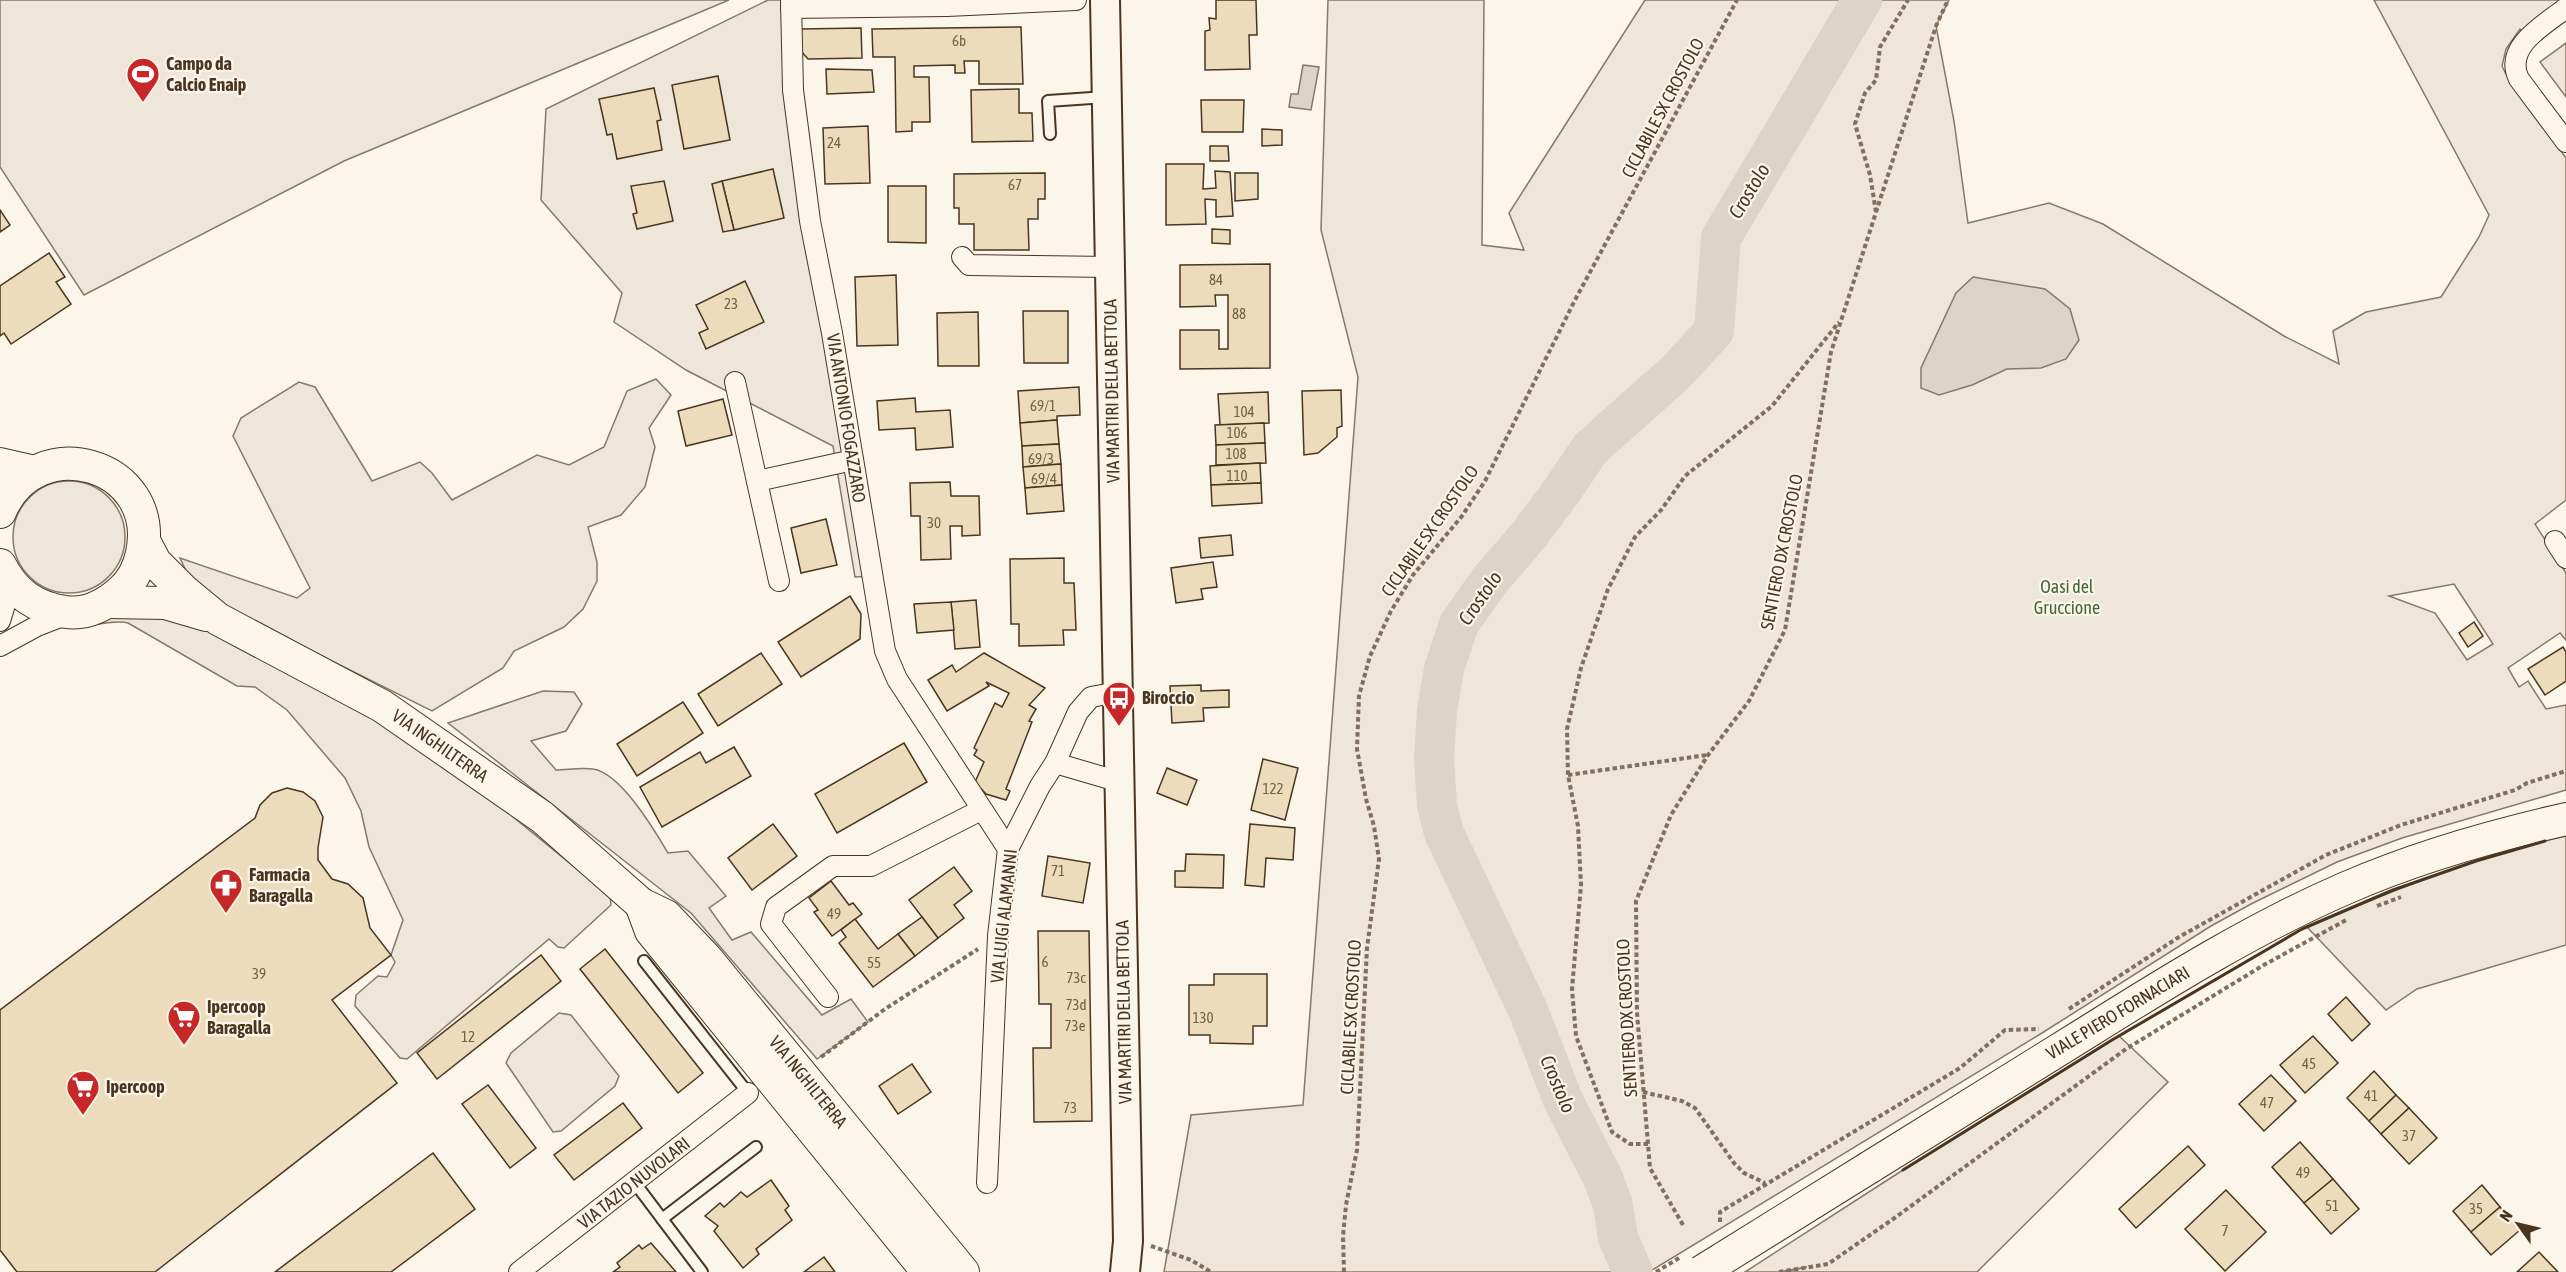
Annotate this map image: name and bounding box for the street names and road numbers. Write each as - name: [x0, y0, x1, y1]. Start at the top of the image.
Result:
- street label: CICLABILE SX CROSTOLO: [1617, 34, 1708, 181]
- street label: VIA MARTIRI DELLA BETTOLA: [1099, 299, 1124, 483]
- street label: VIA ANTONIO FOGAZZARO: [823, 332, 870, 504]
- street label: CICLABILE SX CROSTOLO: [1377, 461, 1483, 600]
- street label: SENTIERO DX CROSTOLO: [1756, 472, 1807, 632]
- street label: VIA INGHILTERRA: [388, 705, 492, 786]
- street label: VIA LUIGI ALAMANNI: [986, 848, 1021, 984]
- street label: VIA MARTIRI DELLA BETTOLA: [1111, 920, 1136, 1104]
- street label: SENTIERO DX CROSTOLO: [1612, 938, 1641, 1098]
- street label: CICLABILE SX CROSTOLO: [1336, 939, 1365, 1095]
- street label: VIALE PIERO FORNACIARI: [2042, 961, 2193, 1064]
- street label: VIA INGHILTERRA: [765, 1031, 852, 1132]
- street label: VIA TAZIO NUVOLARI: [574, 1132, 694, 1233]

